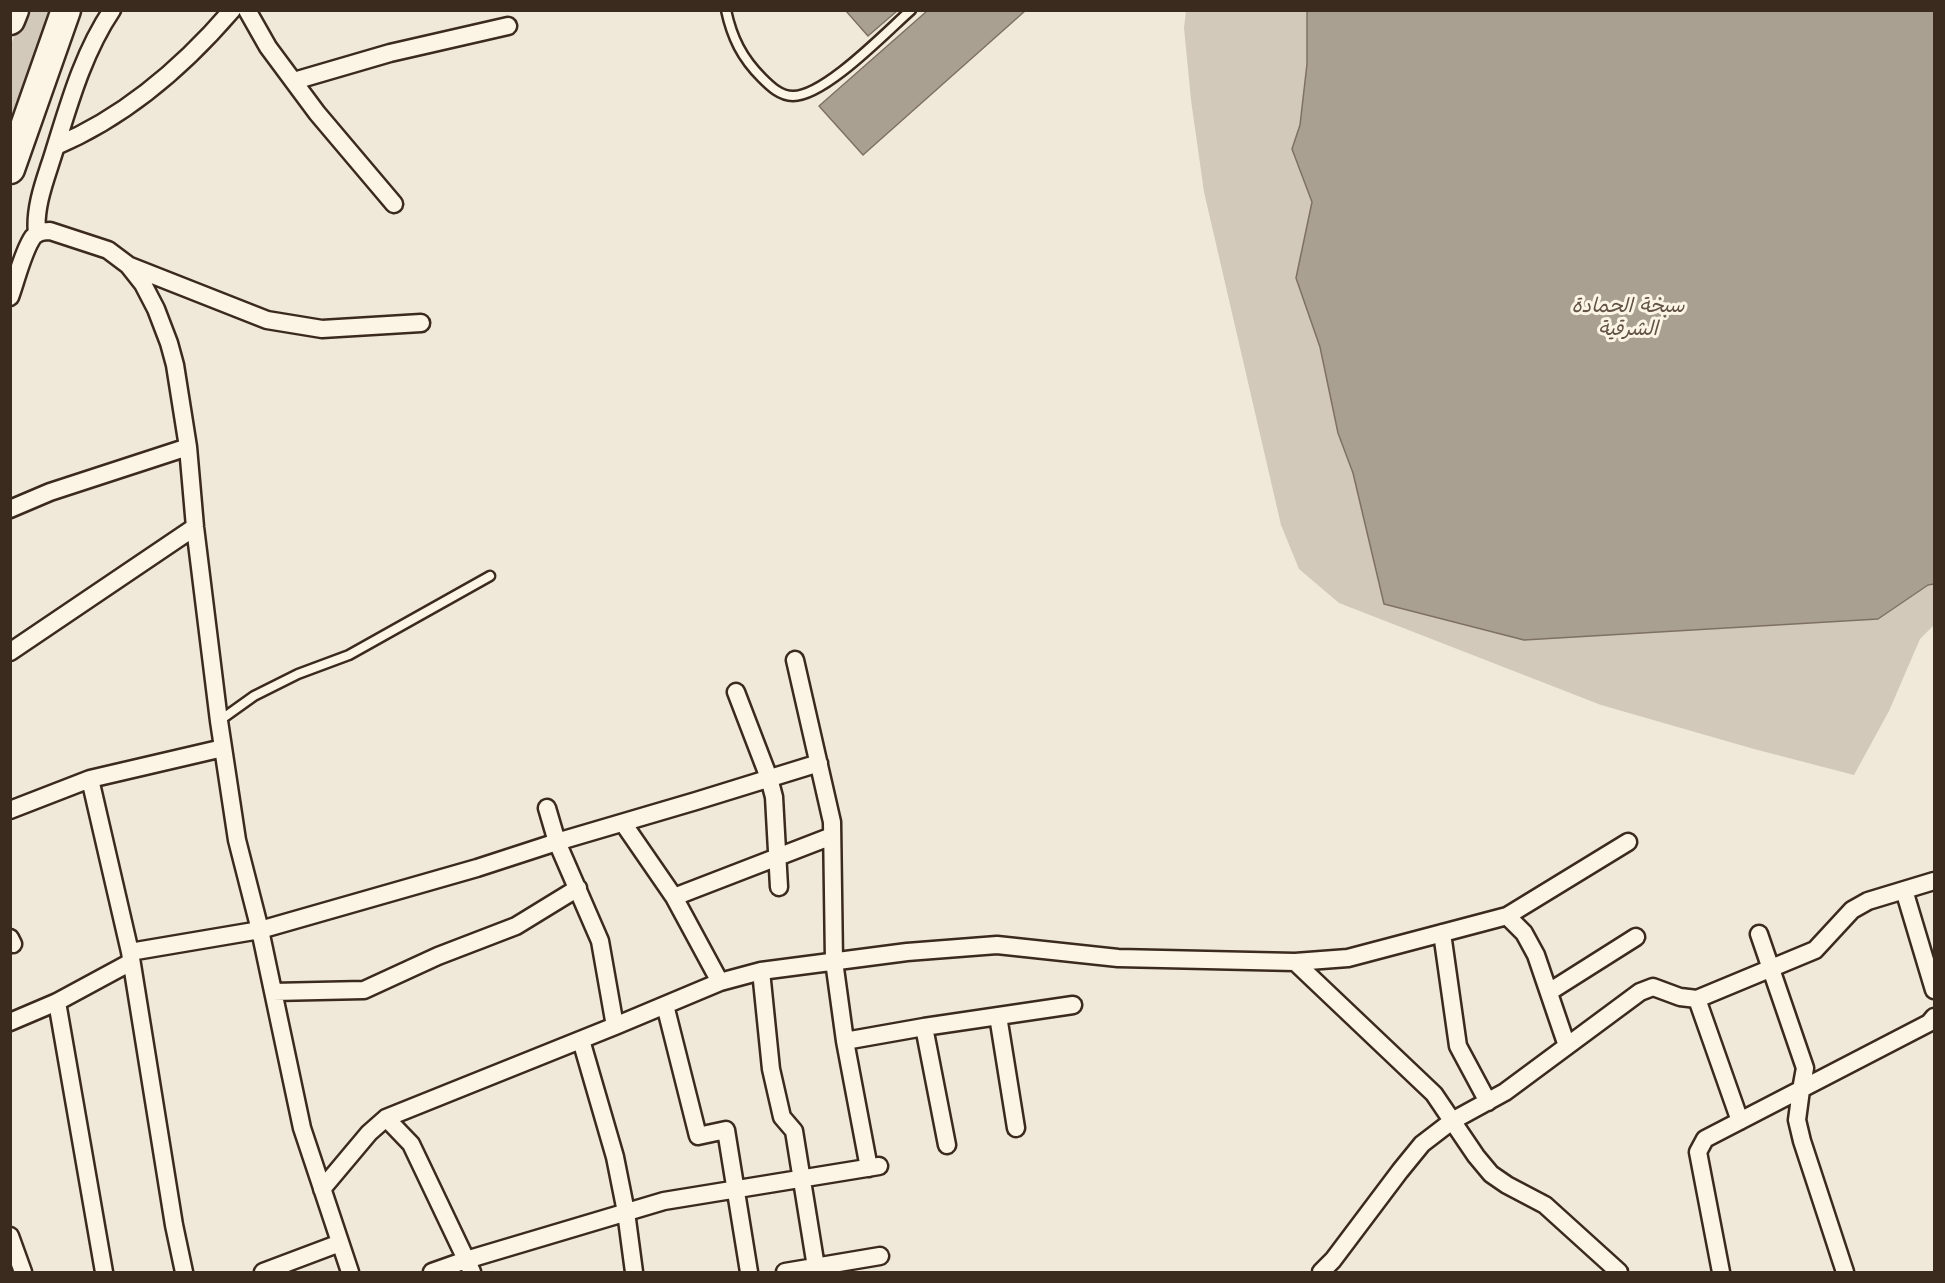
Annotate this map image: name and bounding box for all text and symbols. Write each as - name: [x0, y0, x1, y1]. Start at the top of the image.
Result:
- water label: سبخة الحمادة الشرقية: [1571, 295, 1685, 342]

